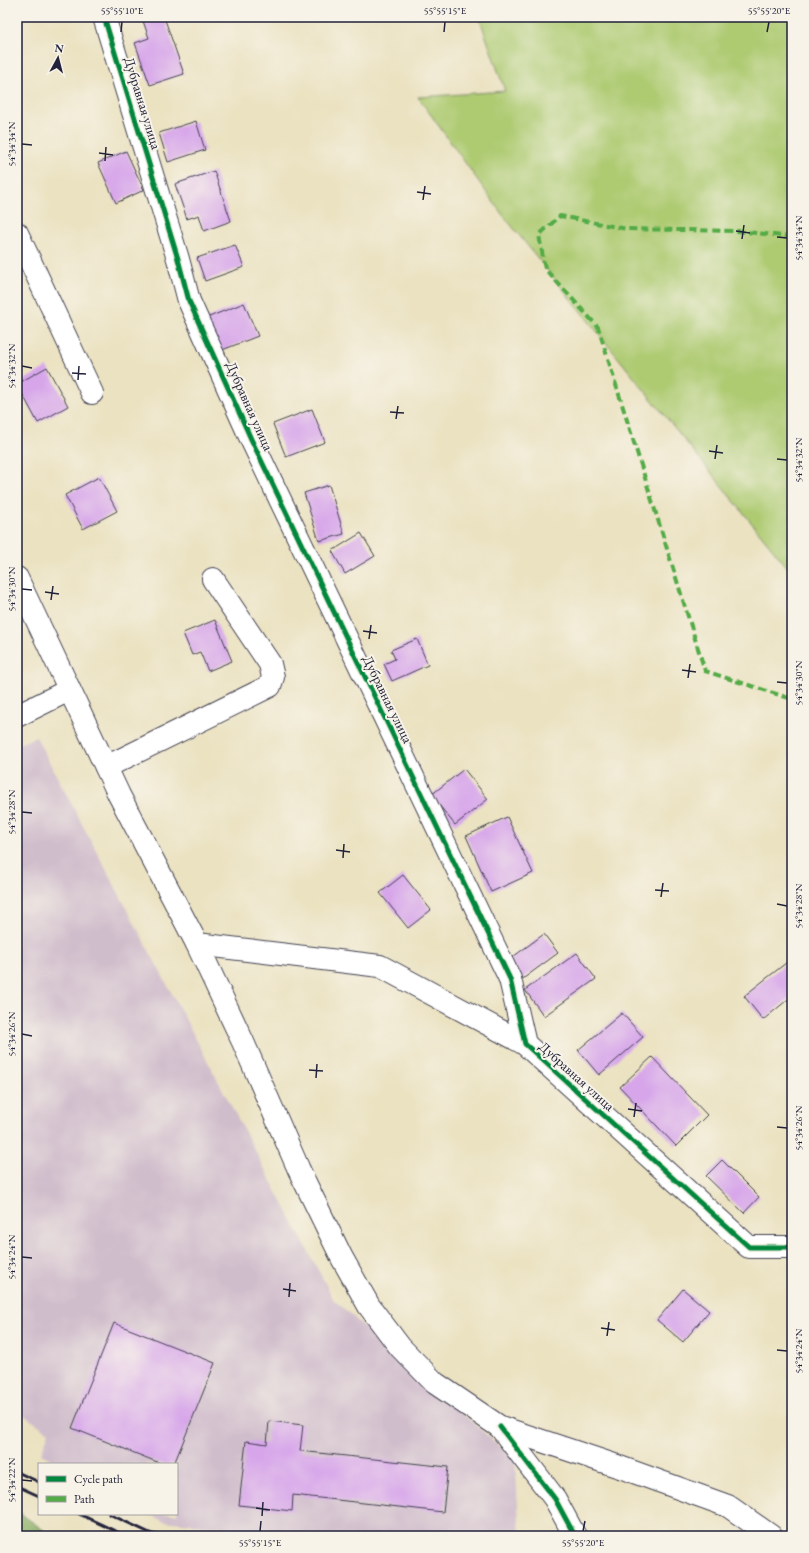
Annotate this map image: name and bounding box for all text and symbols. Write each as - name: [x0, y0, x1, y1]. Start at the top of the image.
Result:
- text: 55°55'10"E: [101, 4, 144, 17]
- text: 55°55'15"E: [424, 4, 467, 17]
- text: 55°55'20"E: [748, 4, 791, 17]
- north arrow: [38, 38, 78, 78]
- text: N: [54, 41, 65, 56]
- street label: Дубравная улица: [120, 55, 166, 152]
- text: 54°34'34"N: [5, 121, 18, 166]
- text: 54°34'34"N: [792, 215, 805, 260]
- text: 54°34'32"N: [5, 343, 18, 388]
- street label: Дубравная улица: [222, 359, 278, 454]
- text: 54°34'32"N: [792, 437, 805, 482]
- text: 54°34'30"N: [5, 566, 18, 611]
- street label: Дубравная улица: [359, 652, 417, 746]
- text: 54°34'30"N: [792, 660, 805, 705]
- text: 54°34'28"N: [5, 789, 18, 834]
- text: 54°34'28"N: [792, 883, 805, 928]
- text: 54°34'26"N: [5, 1011, 18, 1056]
- street label: Дубравная улица: [535, 1037, 619, 1115]
- text: 54°34'26"N: [792, 1105, 805, 1150]
- text: 54°34'24"N: [5, 1234, 18, 1279]
- text: 54°34'24"N: [792, 1328, 805, 1373]
- text: 54°34'22"N: [5, 1457, 18, 1502]
- legend: [38, 1463, 178, 1515]
- text: Cycle path: [74, 1471, 123, 1487]
- text: Path: [74, 1491, 95, 1507]
- text: 55°55'15"E: [239, 1536, 282, 1549]
- text: 55°55'20"E: [562, 1536, 605, 1549]

